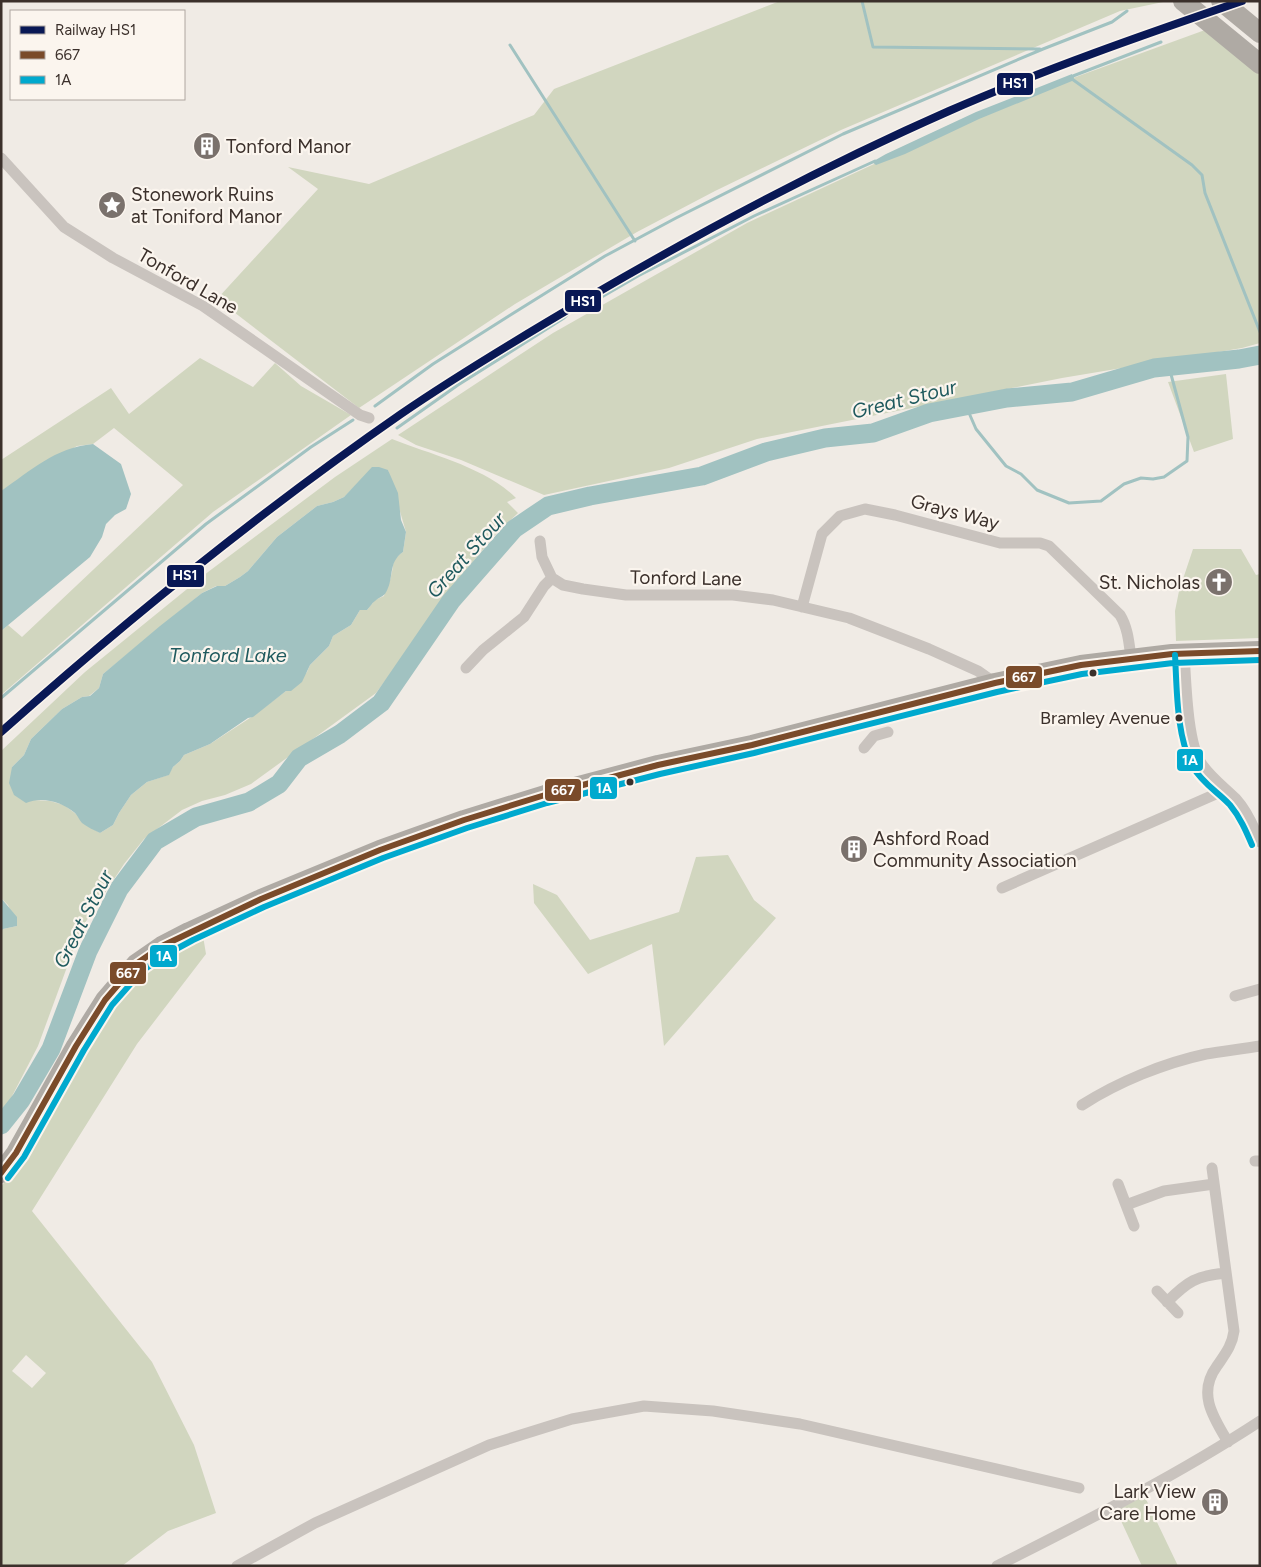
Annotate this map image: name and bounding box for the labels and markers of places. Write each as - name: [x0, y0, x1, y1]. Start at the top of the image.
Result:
- building icon: Tonford Manor: [192, 131, 222, 161]
- place label: Tonford Manor: [226, 135, 352, 158]
- place label: Stonework Ruins at Toniford Manor: [131, 183, 283, 228]
- place icon: Stonework Ruins at Toniford Manor: [97, 190, 127, 220]
- church icon: St. Nicholas: [1204, 567, 1234, 597]
- place label: St. Nicholas: [1099, 571, 1200, 594]
- unlabelled marker: [1088, 668, 1098, 678]
- place label: Bramley Avenue: [1040, 707, 1170, 729]
- marker: Bramley Avenue: [1174, 713, 1184, 723]
- unlabelled marker: [625, 777, 635, 787]
- place label: Ashford Road Community Association: [873, 827, 1077, 872]
- building icon: Ashford Road Community Association: [839, 834, 869, 864]
- place label: Lark View Care Home: [1099, 1480, 1196, 1525]
- building icon: Lark View Care Home: [1200, 1487, 1230, 1517]

